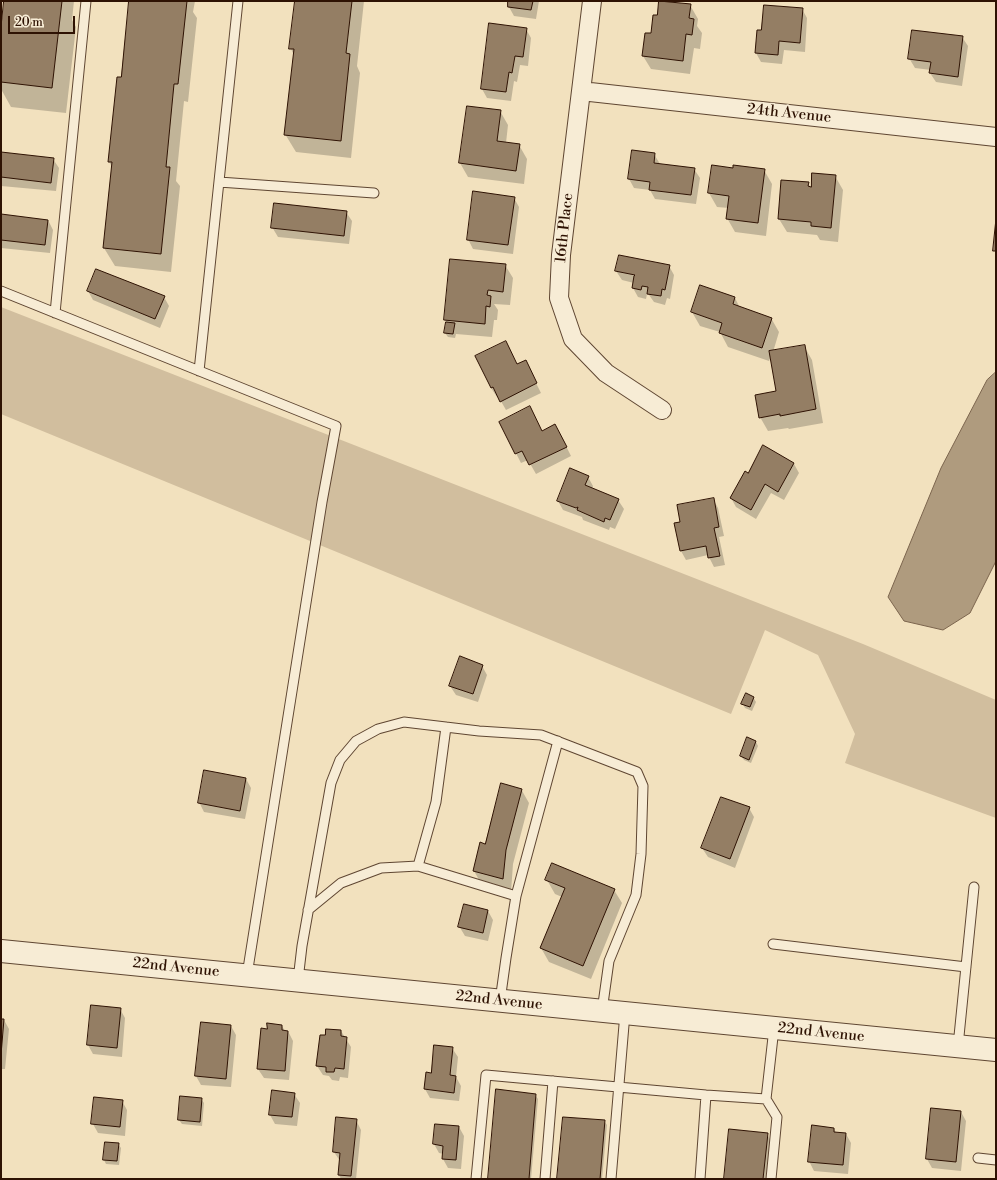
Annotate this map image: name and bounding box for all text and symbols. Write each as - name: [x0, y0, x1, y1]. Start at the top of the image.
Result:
- scale bar: [10, 8, 77, 34]
- text: 20 m: [15, 15, 43, 30]
- street label: 24th Avenue: [746, 101, 832, 127]
- street label: 16th Place: [552, 192, 578, 264]
- street label: 22nd Avenue: [132, 954, 220, 982]
- street label: 22nd Avenue: [455, 987, 543, 1015]
- street label: 22nd Avenue: [777, 1019, 865, 1047]

